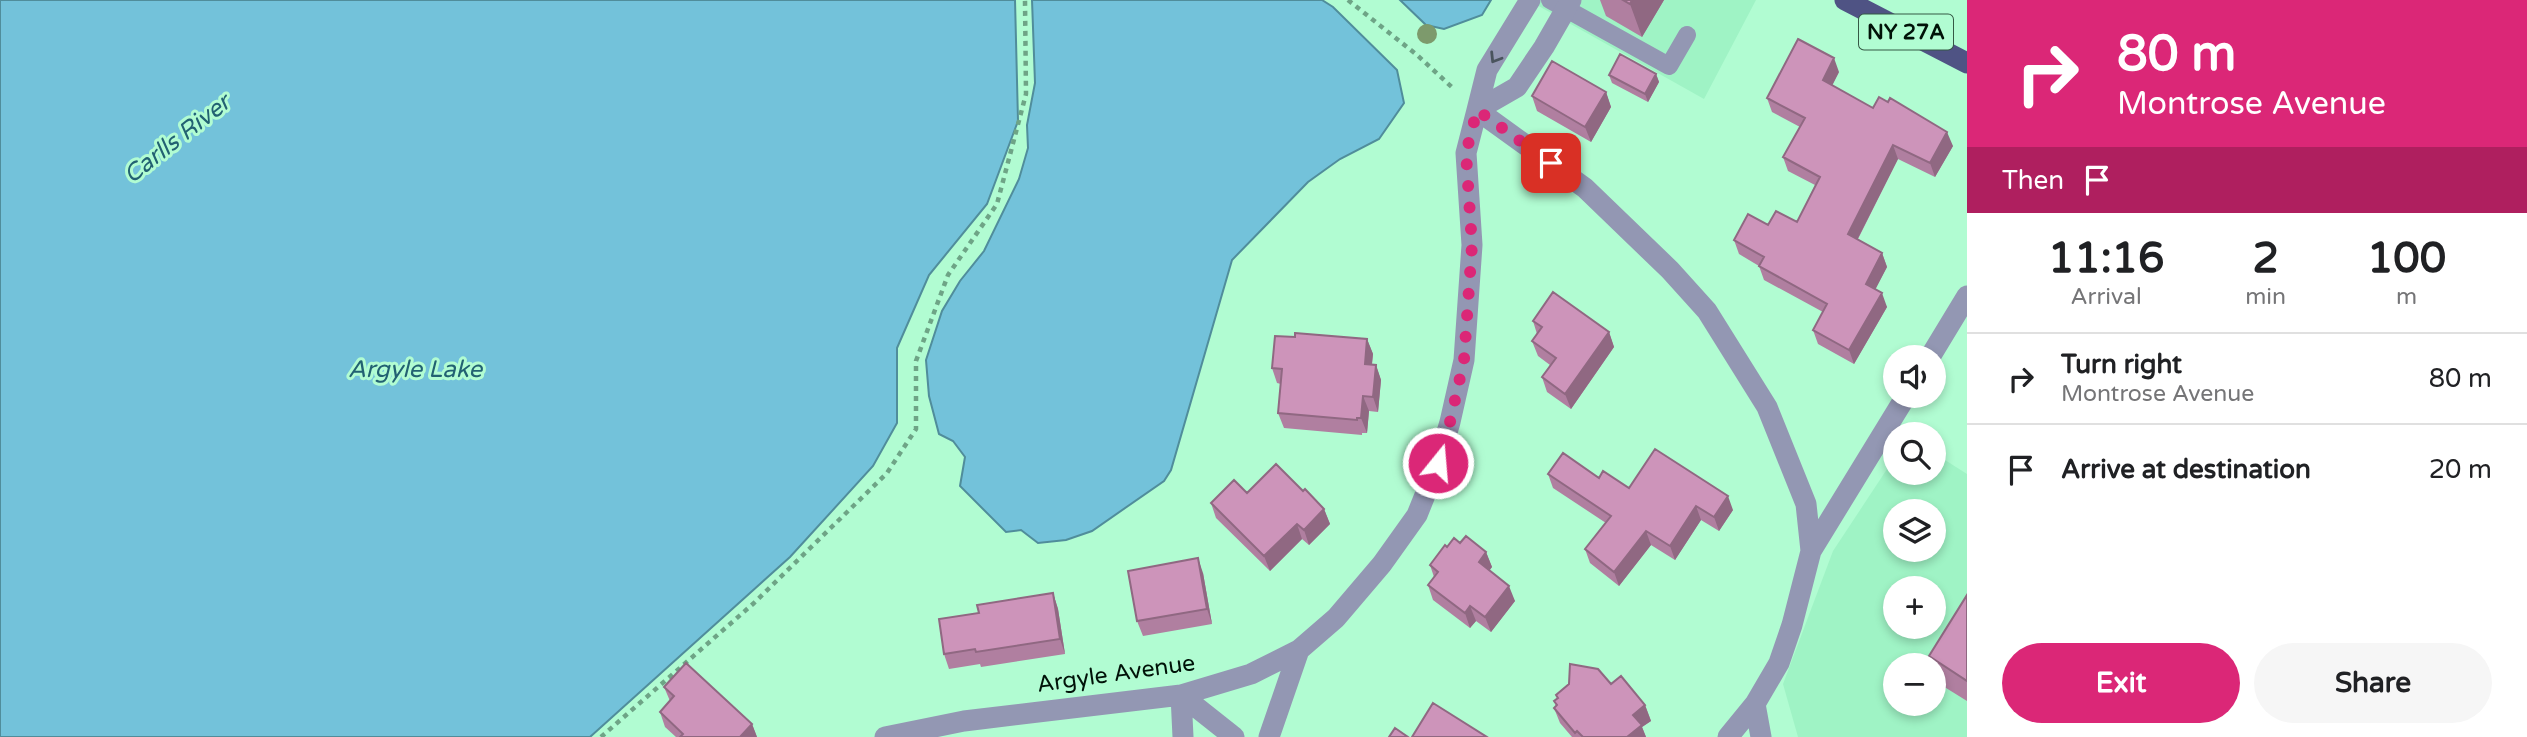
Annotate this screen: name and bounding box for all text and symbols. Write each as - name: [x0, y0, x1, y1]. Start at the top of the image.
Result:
- road number: NY 27A: [1859, 14, 1953, 50]
- text: 80 m: [2117, 25, 2236, 84]
- icon: right: [2002, 28, 2093, 119]
- one-way arrow: [1490, 51, 1503, 64]
- text: Montrose Avenue: [2117, 85, 2386, 123]
- water label: Carlls River: [118, 87, 238, 190]
- pin: [1521, 133, 1581, 193]
- icon: arrive: [1532, 144, 1570, 182]
- icon: arrive: [2078, 161, 2116, 199]
- text: Then: [2002, 165, 2064, 196]
- text: 11:16: [2048, 233, 2164, 284]
- text: 2: [2252, 233, 2279, 284]
- text: 100: [2367, 233, 2446, 284]
- text: Arrival: [2071, 283, 2142, 311]
- text: min: [2245, 283, 2286, 311]
- text: m: [2396, 283, 2417, 311]
- map controls: [1883, 345, 1946, 716]
- button: sound: [1883, 345, 1946, 408]
- text: Turn right: [2061, 349, 2182, 380]
- water label: Argyle Lake: [348, 355, 484, 384]
- icon: right: [2002, 360, 2040, 398]
- text: 80 m: [2429, 363, 2492, 394]
- text: Montrose Avenue: [2061, 380, 2254, 408]
- button: search: [1883, 422, 1946, 485]
- position arrow: [1401, 426, 1475, 500]
- icon: arrive: [2002, 451, 2040, 489]
- text: Arrive at destination: [2061, 454, 2311, 485]
- text: 20 m: [2429, 454, 2492, 485]
- button: layers: [1883, 499, 1946, 562]
- button: +: [1883, 576, 1946, 639]
- button: Exit: [2002, 643, 2240, 723]
- button: Share: [2254, 643, 2492, 723]
- street label: Argyle Avenue: [1035, 649, 1197, 699]
- button: −: [1883, 653, 1946, 716]

